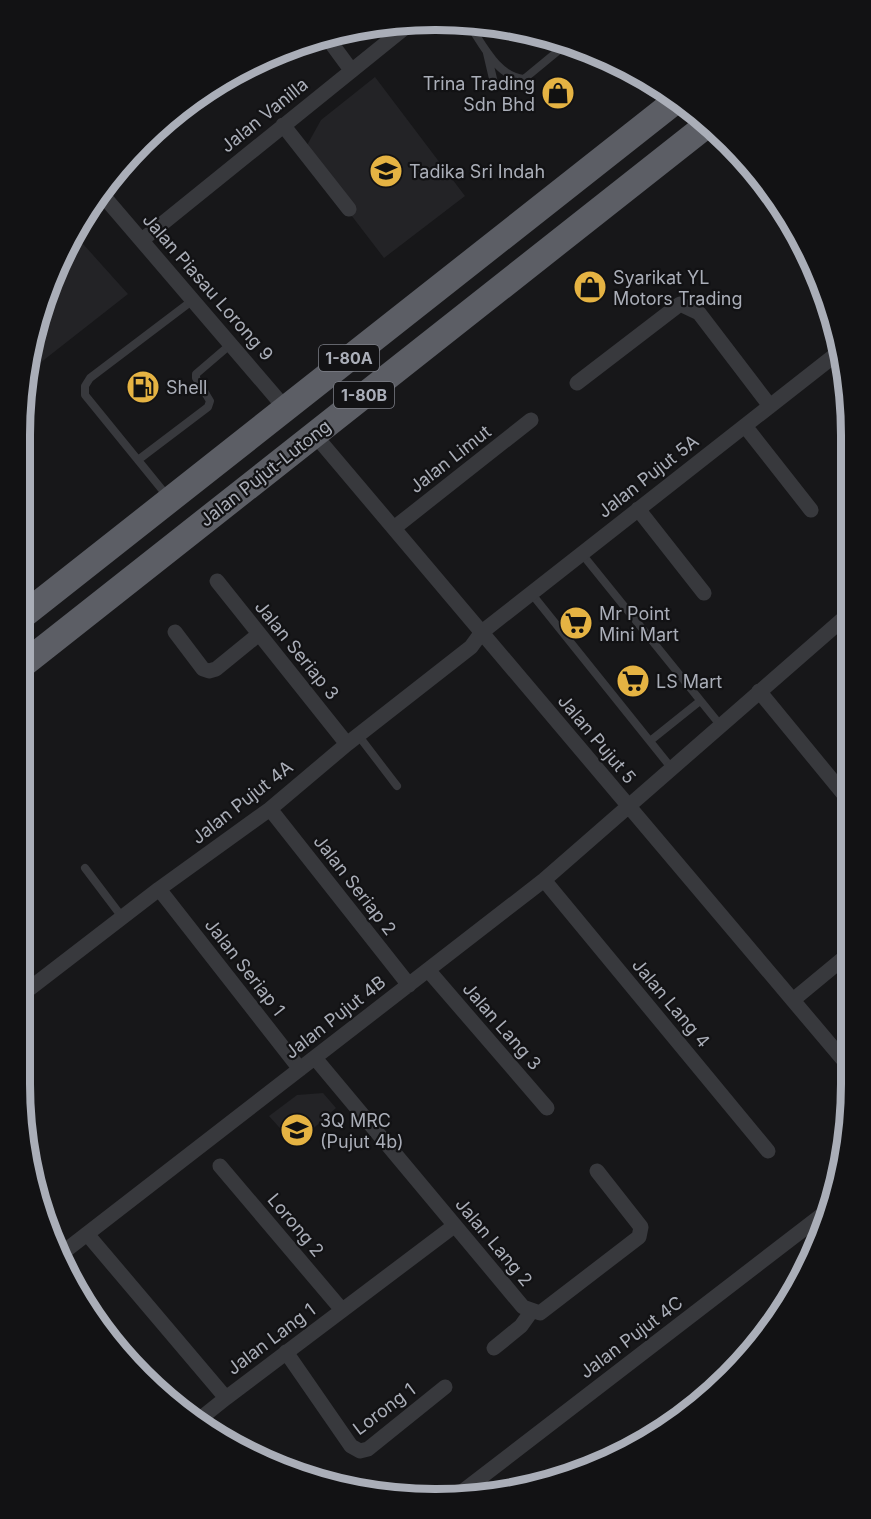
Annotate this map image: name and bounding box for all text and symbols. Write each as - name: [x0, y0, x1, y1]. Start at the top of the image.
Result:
- street label: Jalan Vanilla: [216, 73, 312, 157]
- place label: Trina Trading Sdn Bhd: [423, 73, 535, 115]
- shop icon: Trina Trading Sdn Bhd: [540, 75, 576, 111]
- school or university icon: Tadika Sri Indah: [368, 153, 404, 189]
- place label: Tadika Sri Indah: [409, 161, 545, 182]
- street label: Jalan Piasau Lorong 9: [138, 209, 278, 365]
- place label: Syarikat YL Motors Trading: [613, 267, 742, 309]
- shop icon: Syarikat YL Motors Trading: [572, 269, 608, 305]
- road number: 1-80A: [319, 345, 379, 371]
- fuel station icon: Shell: [125, 369, 161, 405]
- place label: Shell: [166, 377, 207, 398]
- road number: 1-80B: [334, 382, 394, 408]
- street label: Jalan Pujut-Lutong: [195, 415, 335, 531]
- street label: Jalan Limut: [405, 421, 495, 497]
- street label: Jalan Pujut 5A: [593, 430, 703, 522]
- street label: Jalan Seriap 3: [251, 596, 343, 704]
- place label: Mr Point Mini Mart: [599, 603, 679, 645]
- supermarket icon: Mr Point Mini Mart: [558, 605, 594, 641]
- supermarket icon: LS Mart: [615, 663, 651, 699]
- place label: LS Mart: [656, 671, 722, 692]
- street label: Jalan Pujut 5: [554, 690, 640, 788]
- street label: Jalan Pujut 4A: [187, 756, 297, 848]
- street label: Jalan Seriap 2: [309, 831, 401, 939]
- street label: Jalan Seriap 1: [201, 914, 289, 1020]
- street label: Jalan Lang 4: [628, 954, 714, 1052]
- street label: Jalan Pujut 4B: [280, 971, 390, 1063]
- street label: Jalan Lang 3: [458, 978, 546, 1074]
- place label: 3Q MRC (Pujut 4b): [320, 1110, 404, 1152]
- school or university icon: 3Q MRC (Pujut 4b): [279, 1112, 315, 1148]
- street label: Lorong 2: [264, 1189, 328, 1261]
- street label: Jalan Lang 2: [451, 1194, 537, 1290]
- street label: Jalan Pujut 4C: [575, 1291, 687, 1383]
- street label: Jalan Lang 1: [223, 1299, 319, 1379]
- street label: Lorong 1: [349, 1379, 419, 1439]

